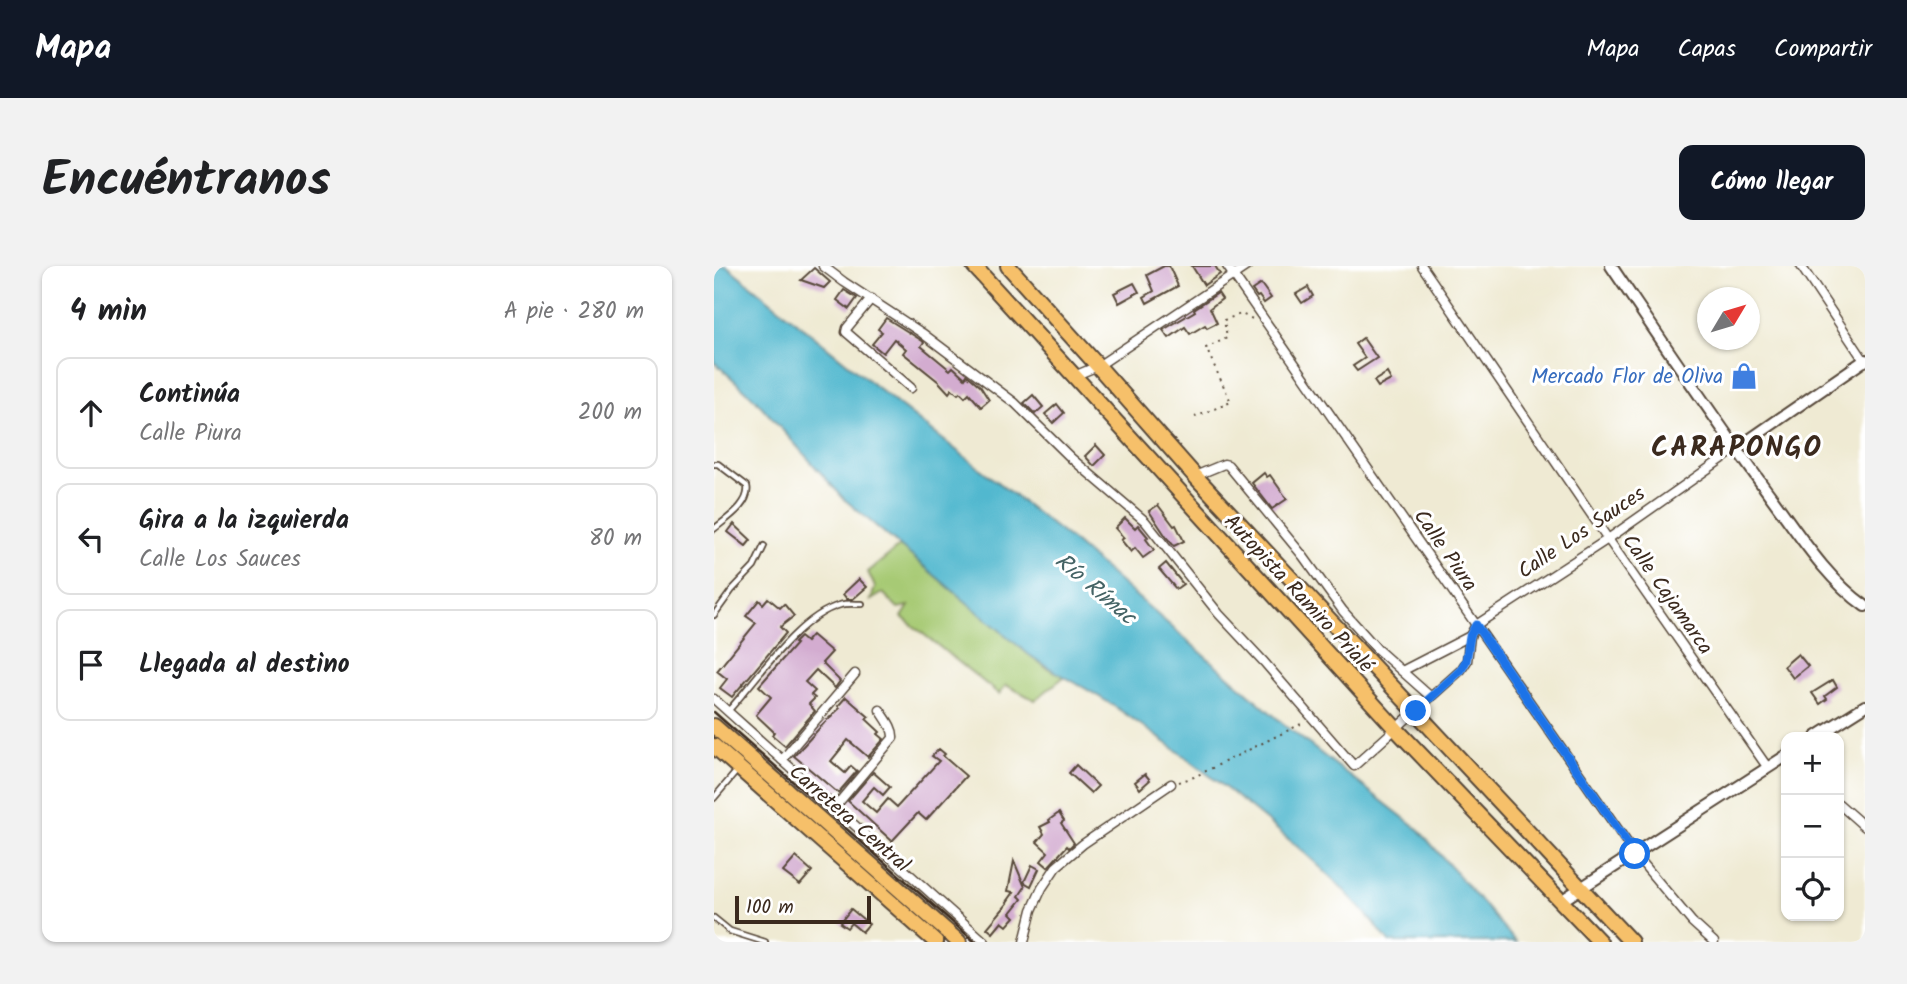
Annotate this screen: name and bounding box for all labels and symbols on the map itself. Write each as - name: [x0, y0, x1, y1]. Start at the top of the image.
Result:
- north arrow: [1697, 287, 1760, 350]
- place label: Mercado Flor de Oliva: [1531, 361, 1723, 394]
- shop icon: Mercado Flor de Oliva: [1729, 361, 1759, 391]
- district label: CARAPONGO: [1651, 426, 1823, 471]
- street label: Calle Los Sauces: [1511, 478, 1652, 588]
- street label: Calle Piura: [1404, 503, 1485, 599]
- street label: Autopista Ramiro Prialé: [1215, 507, 1381, 682]
- street label: Calle Cajamarca: [1613, 528, 1721, 662]
- water label: Río Rímac: [1046, 545, 1145, 636]
- route end: [1400, 695, 1431, 726]
- street label: Carretera Central: [781, 757, 917, 881]
- route start: [1619, 838, 1650, 869]
- scale bar: [735, 893, 872, 925]

